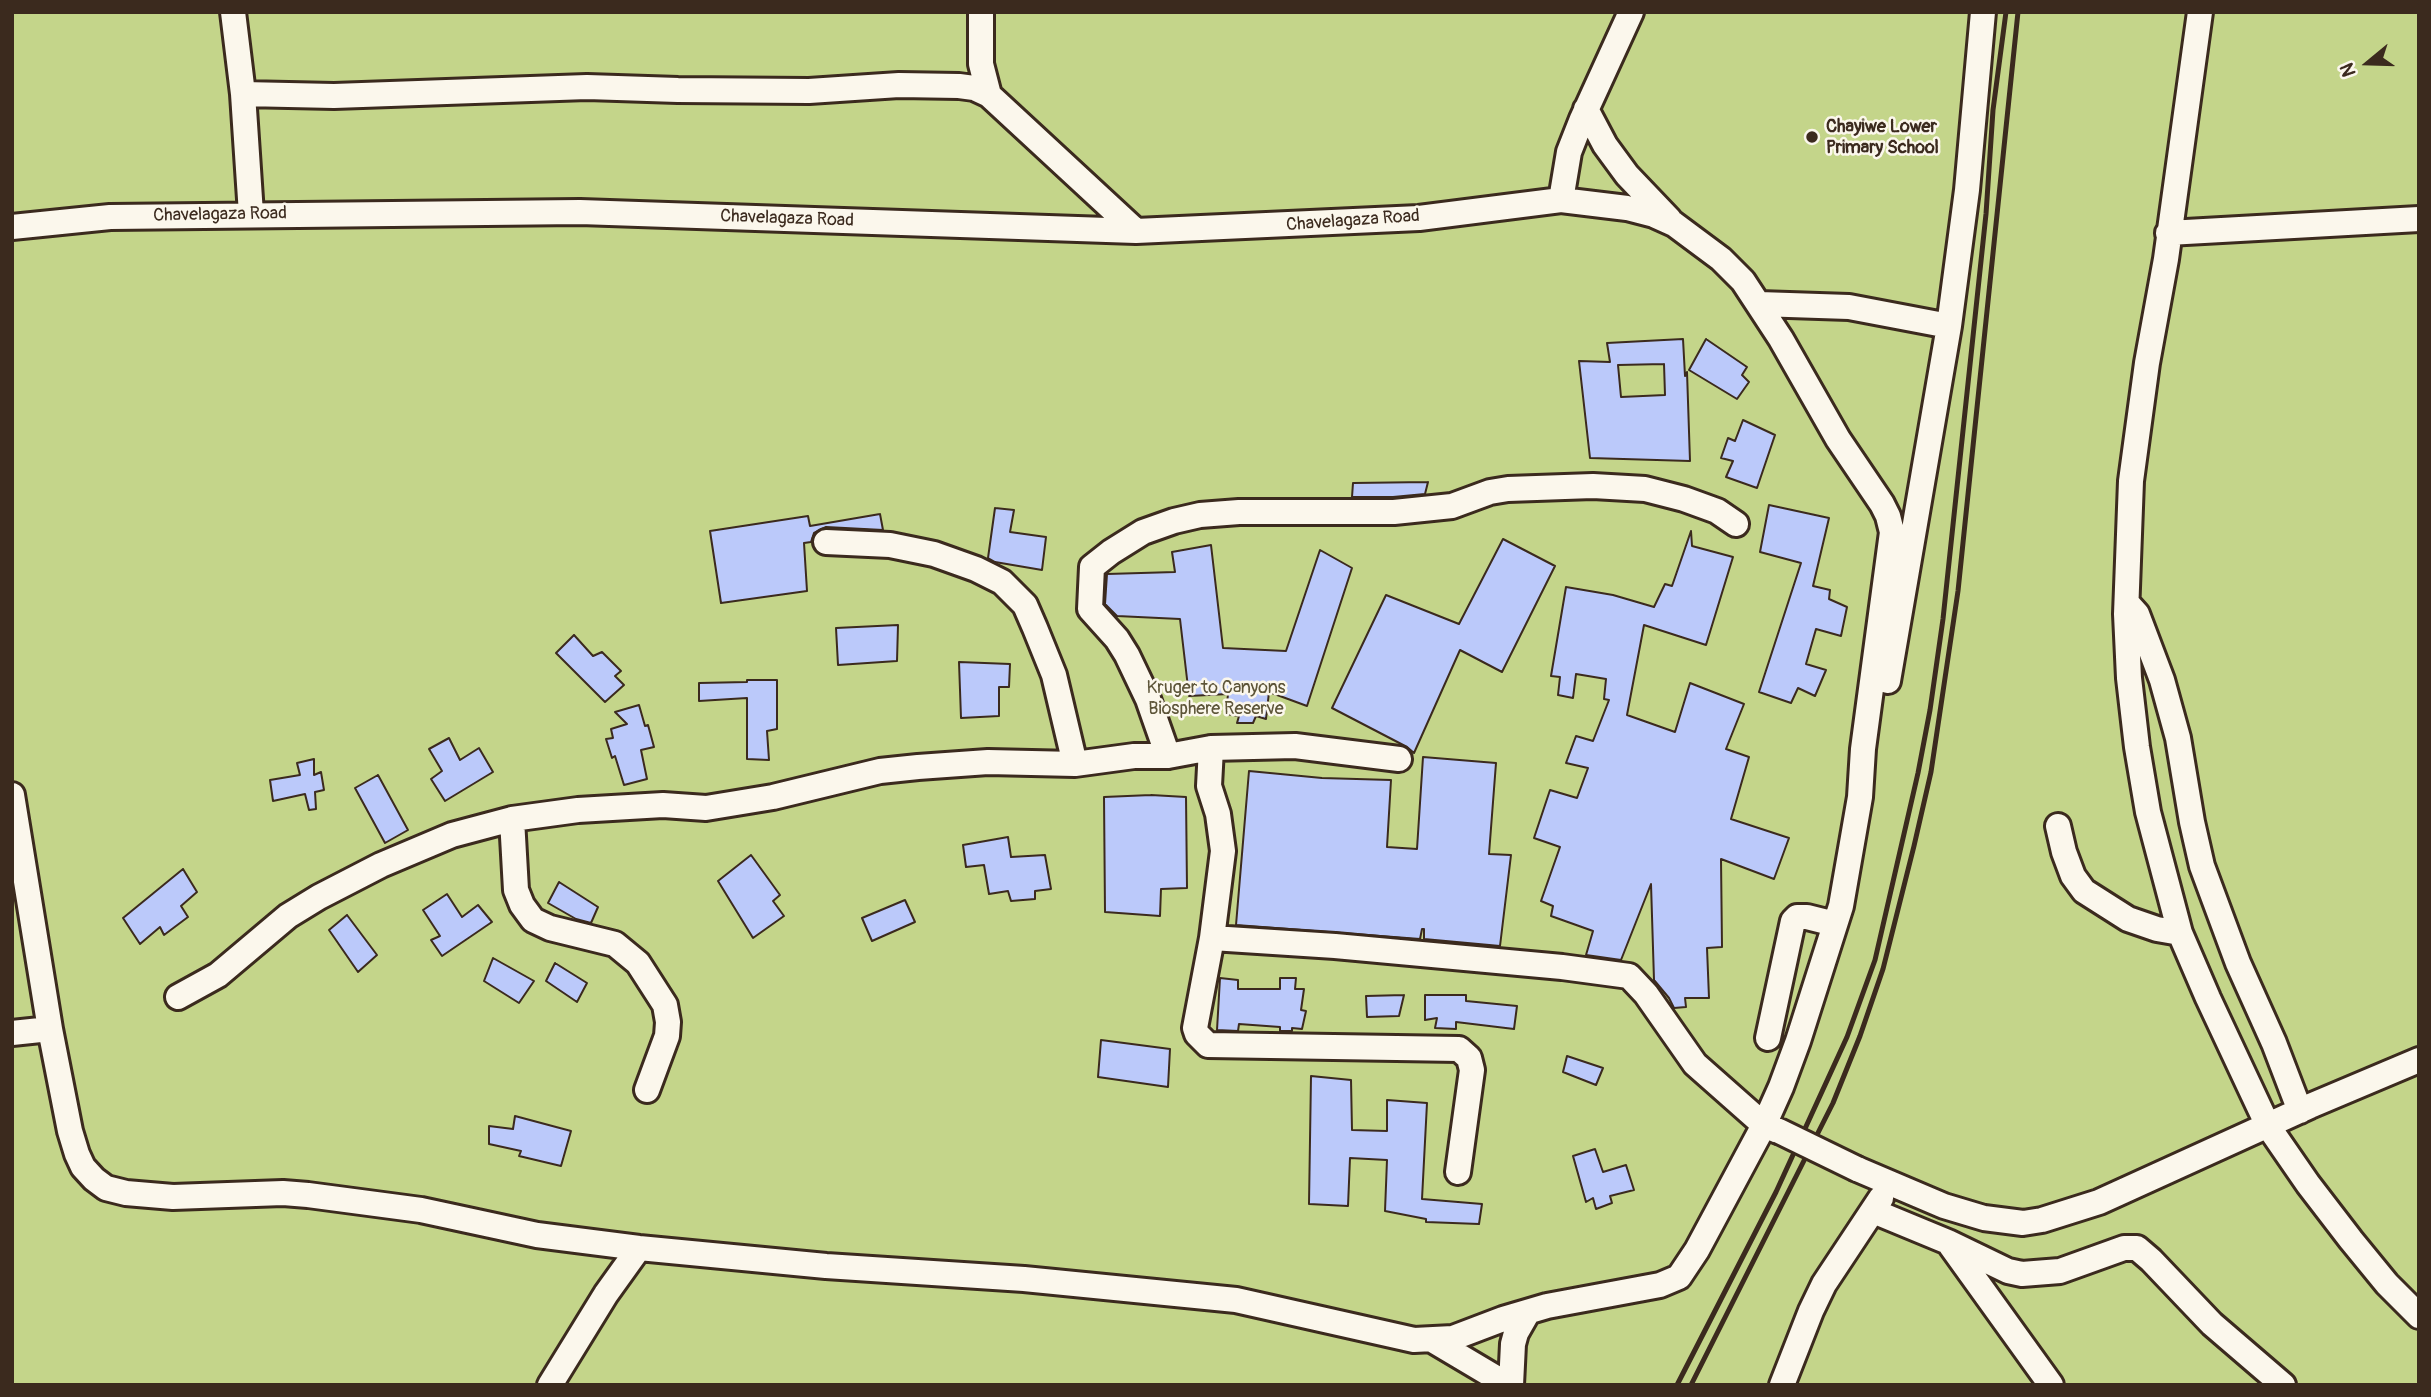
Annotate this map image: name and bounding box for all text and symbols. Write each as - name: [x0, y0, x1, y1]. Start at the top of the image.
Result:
- north arrow: [2333, 28, 2403, 98]
- text: N: [2335, 60, 2362, 80]
- place label: Chayiwe Lower Primary School: [1826, 116, 1939, 158]
- marker: Chayiwe Lower Primary School: [1804, 129, 1820, 145]
- street label: Chavelagaza Road: [153, 203, 287, 227]
- street label: Chavelagaza Road: [720, 206, 854, 232]
- street label: Chavelagaza Road: [1285, 206, 1421, 236]
- park label: Kruger to Canyons Biosphere Reserve: [1146, 677, 1286, 720]

